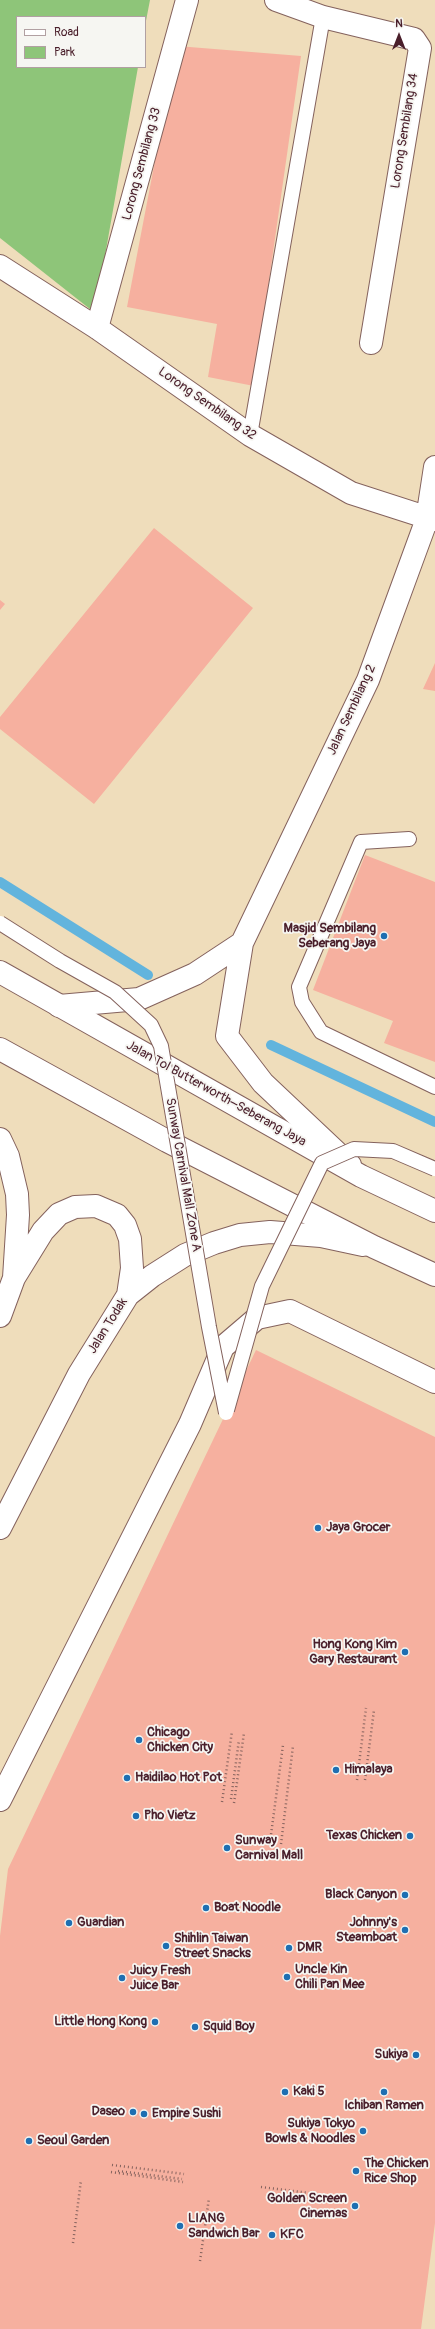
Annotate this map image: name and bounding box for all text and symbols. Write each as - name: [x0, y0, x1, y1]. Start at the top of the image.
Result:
- legend: [16, 16, 146, 68]
- north arrow: [379, 16, 419, 56]
- text: N: [395, 17, 403, 30]
- text: Road: [54, 25, 79, 40]
- text: Park: [54, 45, 75, 60]
- street label: Lorong Sembilang 34: [388, 72, 422, 190]
- street label: Lorong Sembilang 33: [119, 106, 165, 222]
- street label: Lorong Sembilang 32: [155, 364, 259, 444]
- street label: Jalan Sembilang 2: [324, 662, 380, 758]
- place label: Masjid Sembilang Seberang Jaya: [284, 921, 376, 952]
- marker: Masjid Sembilang Seberang Jaya: [379, 931, 389, 941]
- street label: Jalan Tol Butterworth–Seberang Jaya: [123, 1038, 309, 1150]
- street label: Sunway Carnival Mall Zone A: [162, 1097, 204, 1253]
- street label: Jalan Todak: [85, 1295, 131, 1357]
- place label: Jaya Grocer: [326, 1520, 390, 1536]
- marker: Jaya Grocer: [313, 1523, 323, 1533]
- place label: Hong Kong Kim Gary Restaurant: [309, 1637, 397, 1668]
- marker: Hong Kong Kim Gary Restaurant: [400, 1647, 410, 1657]
- place label: Chicago Chicken City: [147, 1725, 213, 1756]
- marker: Chicago Chicken City: [134, 1735, 144, 1745]
- place label: Himalaya: [344, 1762, 393, 1778]
- marker: Himalaya: [331, 1765, 341, 1775]
- place label: Haidilao Hot Pot: [135, 1770, 222, 1786]
- marker: Haidilao Hot Pot: [122, 1773, 132, 1783]
- place label: Pho Vietz: [144, 1808, 196, 1824]
- marker: Pho Vietz: [131, 1811, 141, 1821]
- place label: Texas Chicken: [326, 1828, 402, 1844]
- marker: Texas Chicken: [405, 1831, 415, 1841]
- place label: Sunway Carnival Mall: [235, 1833, 303, 1864]
- marker: Sunway Carnival Mall: [222, 1843, 232, 1853]
- place label: Black Canyon: [325, 1887, 397, 1903]
- marker: Black Canyon: [400, 1890, 410, 1900]
- place label: Boat Noodle: [214, 1900, 281, 1916]
- marker: Boat Noodle: [201, 1903, 211, 1913]
- place label: Guardian: [77, 1915, 124, 1931]
- place label: Johnny's Steamboat: [336, 1915, 397, 1946]
- marker: Guardian: [64, 1918, 74, 1928]
- marker: Johnny's Steamboat: [400, 1925, 410, 1935]
- place label: Shihlin Taiwan Street Snacks: [174, 1931, 251, 1962]
- place label: DMR: [297, 1940, 322, 1956]
- marker: Shihlin Taiwan Street Snacks: [161, 1941, 171, 1951]
- marker: DMR: [284, 1943, 294, 1953]
- place label: Uncle Kin Chili Pan Mee: [295, 1962, 364, 1993]
- place label: Juicy Fresh Juice Bar: [130, 1963, 191, 1994]
- marker: Uncle Kin Chili Pan Mee: [282, 1972, 292, 1982]
- marker: Juicy Fresh Juice Bar: [117, 1973, 127, 1983]
- place label: Little Hong Kong: [54, 2014, 147, 2030]
- marker: Little Hong Kong: [150, 2017, 160, 2027]
- place label: Squid Boy: [203, 2019, 255, 2035]
- marker: Squid Boy: [190, 2022, 200, 2032]
- place label: Sukiya: [375, 2047, 408, 2063]
- marker: Sukiya: [411, 2050, 421, 2060]
- place label: Kaki 5: [293, 2084, 324, 2100]
- marker: Kaki 5: [280, 2087, 290, 2097]
- marker: Ichiban Ramen: [379, 2087, 389, 2097]
- place label: Ichiban Ramen: [344, 2098, 424, 2114]
- place label: Daseo: [92, 2104, 125, 2120]
- place label: Empire Sushi: [152, 2106, 221, 2122]
- marker: Daseo: [128, 2107, 138, 2117]
- marker: Empire Sushi: [139, 2109, 149, 2119]
- place label: Sukiya Tokyo Bowls & Noodles: [265, 2116, 355, 2147]
- marker: Sukiya Tokyo Bowls & Noodles: [358, 2126, 368, 2136]
- place label: Seoul Garden: [37, 2133, 109, 2149]
- marker: Seoul Garden: [24, 2136, 34, 2146]
- place label: The Chicken Rice Shop: [364, 2156, 429, 2187]
- marker: The Chicken Rice Shop: [351, 2166, 361, 2176]
- place label: Golden Screen Cinemas: [267, 2191, 347, 2222]
- marker: Golden Screen Cinemas: [350, 2201, 360, 2211]
- place label: LIANG Sandwich Bar: [188, 2211, 260, 2242]
- marker: LIANG Sandwich Bar: [175, 2221, 185, 2231]
- place label: KFC: [280, 2227, 304, 2243]
- marker: KFC: [267, 2230, 277, 2240]

